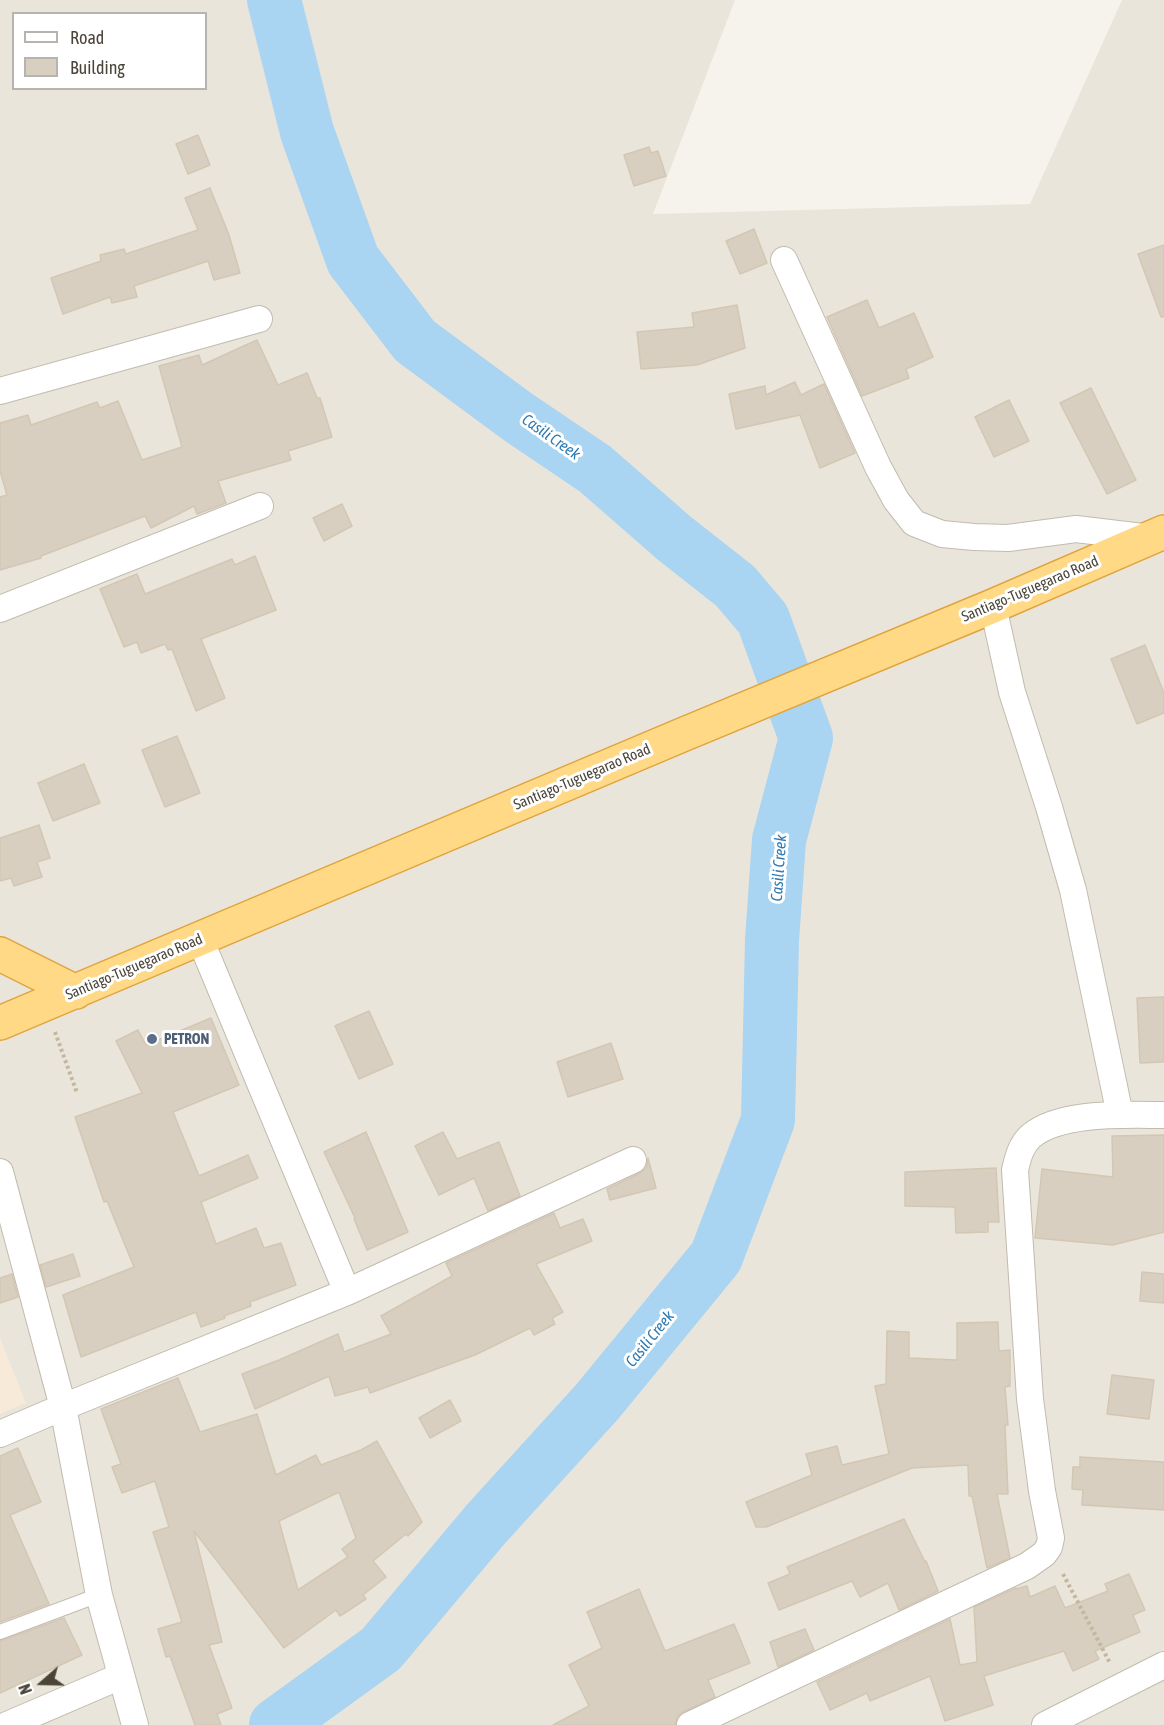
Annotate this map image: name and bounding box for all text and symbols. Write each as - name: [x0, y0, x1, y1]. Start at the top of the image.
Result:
- legend: [12, 12, 207, 90]
- text: Road: [70, 27, 104, 48]
- text: Building: [70, 57, 125, 78]
- water label: Casili Creek: [518, 410, 584, 464]
- street label: Santiago-Tuguegarao Road: [959, 552, 1101, 626]
- street label: Santiago-Tuguegarao Road: [511, 740, 653, 814]
- water label: Casili Creek: [767, 834, 791, 902]
- street label: Santiago-Tuguegarao Road: [63, 930, 205, 1004]
- place label: PETRON: [164, 1030, 209, 1048]
- marker: PETRON: [145, 1032, 159, 1046]
- water label: Casili Creek: [622, 1307, 678, 1371]
- north arrow: [12, 1653, 72, 1713]
- text: N: [15, 1682, 35, 1697]

